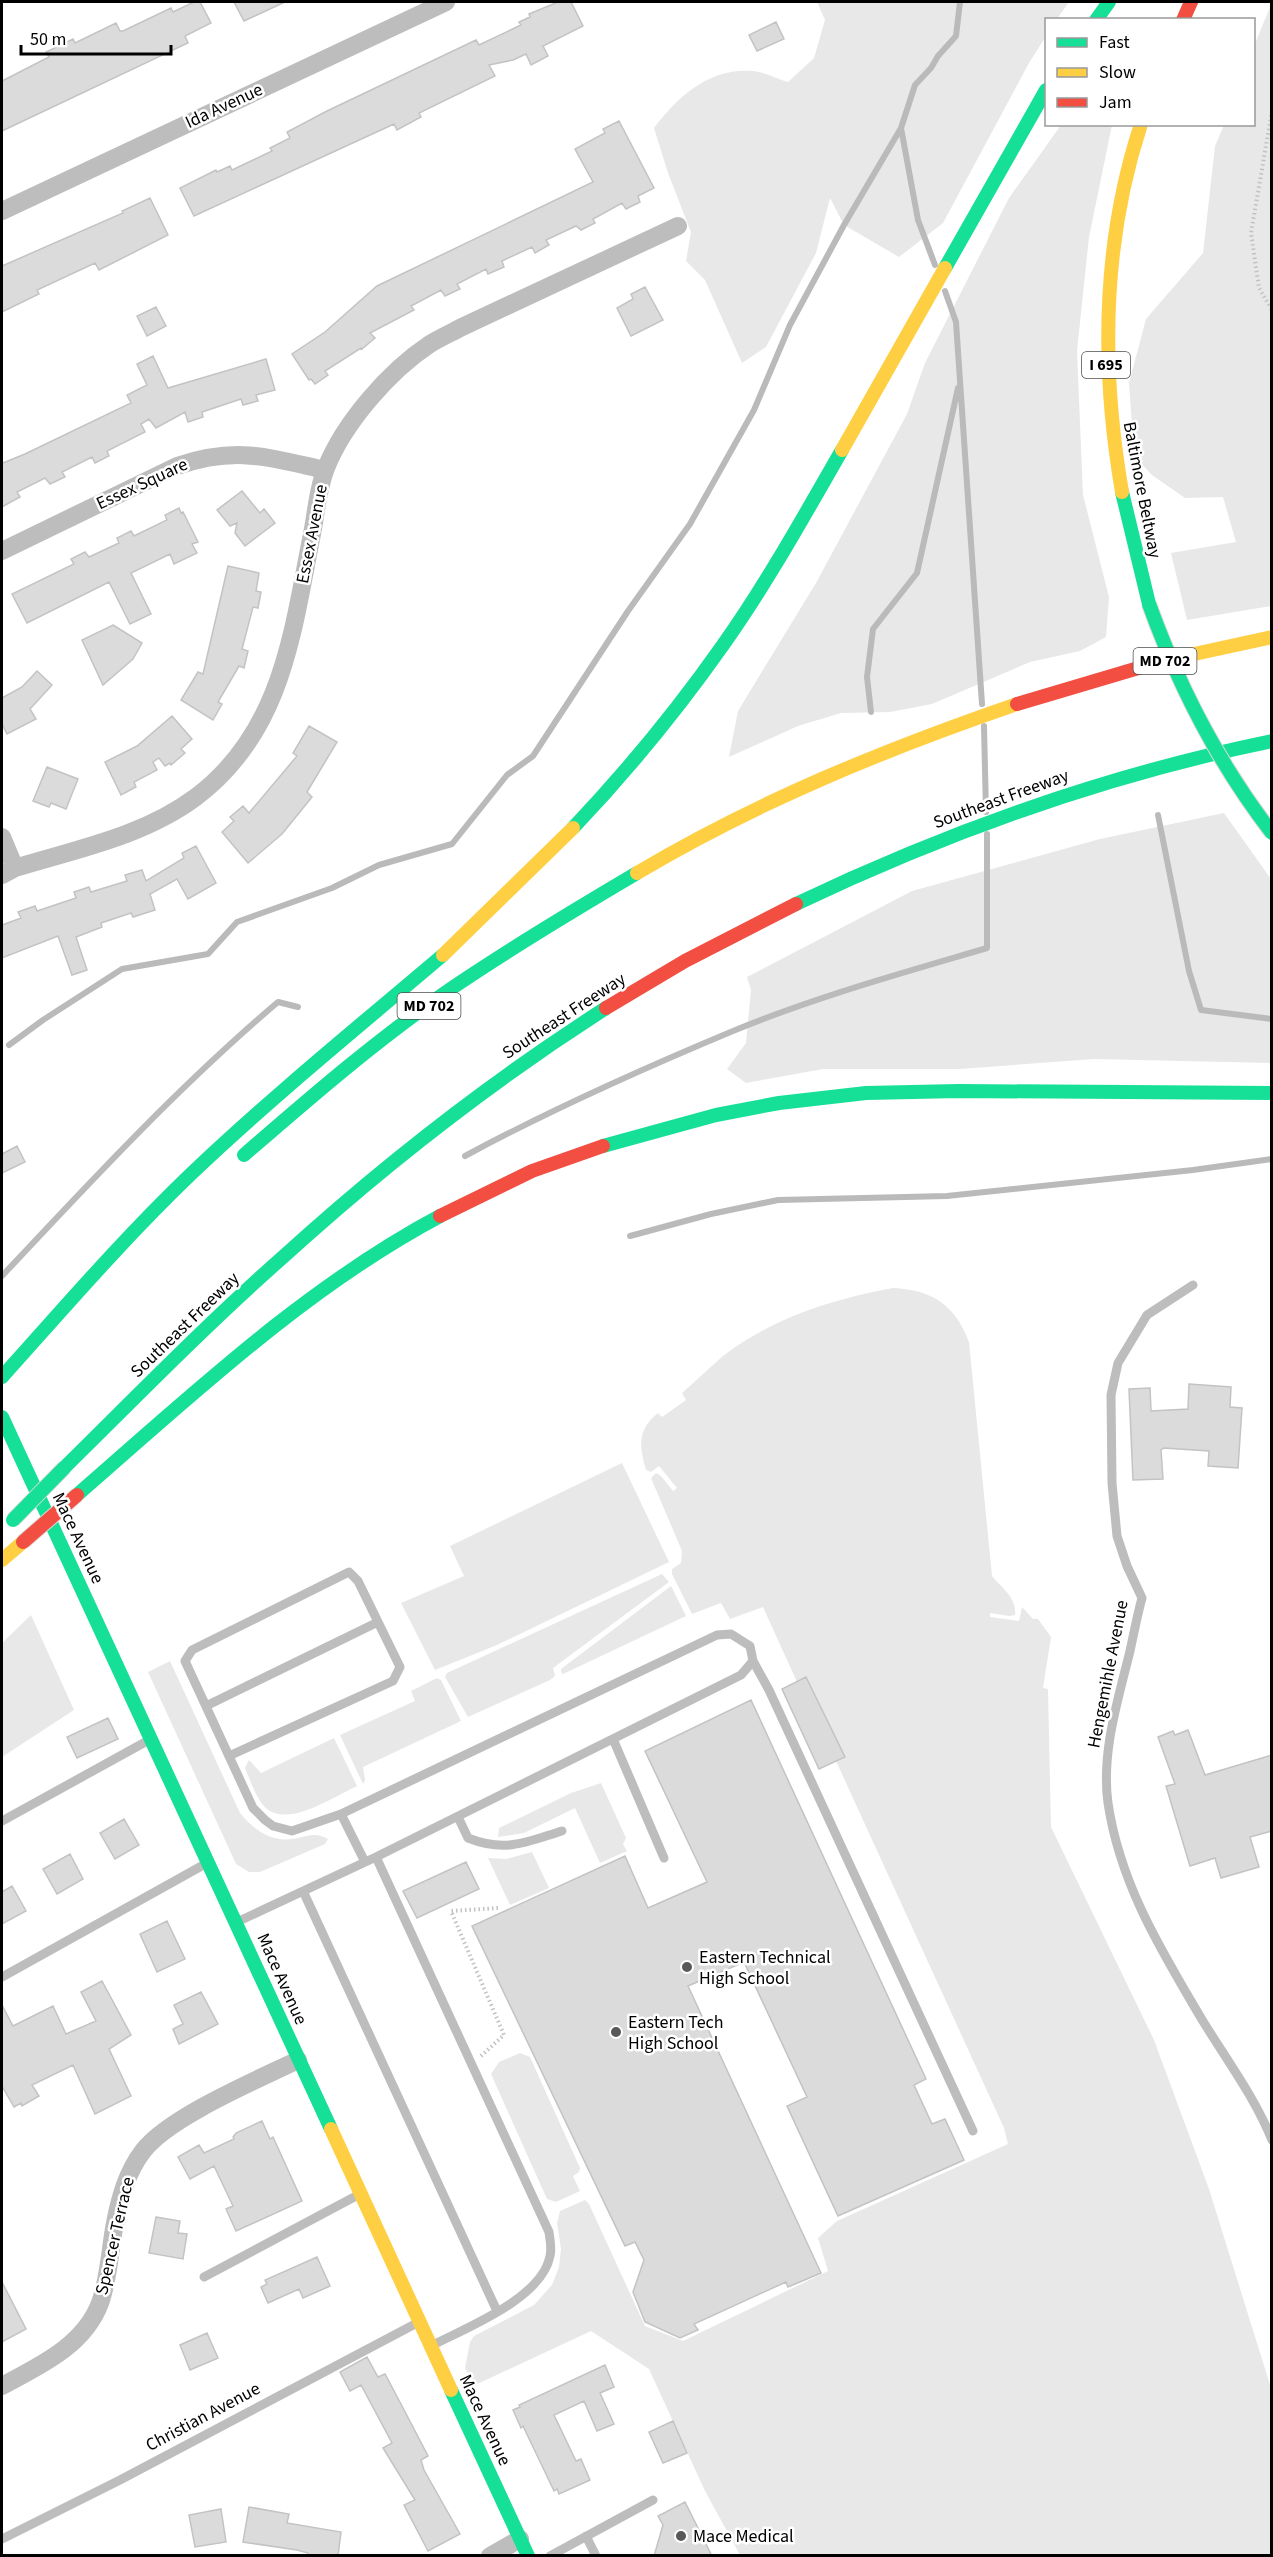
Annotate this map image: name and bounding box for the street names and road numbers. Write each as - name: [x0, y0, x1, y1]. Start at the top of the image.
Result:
- street label: Ida Avenue: [181, 77, 267, 135]
- road number: I 695: [1082, 352, 1130, 378]
- street label: Baltimore Beltway: [1117, 420, 1168, 561]
- street label: Essex Square: [92, 452, 192, 516]
- street label: Essex Avenue: [290, 482, 334, 586]
- road number: MD 702: [1134, 648, 1196, 674]
- street label: Southeast Freeway: [930, 763, 1073, 835]
- street label: Southeast Freeway: [497, 966, 631, 1065]
- road number: MD 702: [398, 993, 460, 1019]
- street label: Southeast Freeway: [125, 1266, 245, 1383]
- street label: Mace Avenue: [46, 1488, 110, 1588]
- street label: Hengemihle Avenue: [1081, 1598, 1135, 1750]
- street label: Mace Avenue: [251, 1929, 313, 2029]
- street label: Spencer Terrace: [89, 2175, 141, 2297]
- street label: Mace Avenue: [453, 2370, 517, 2470]
- street label: Christian Avenue: [141, 2376, 265, 2458]

